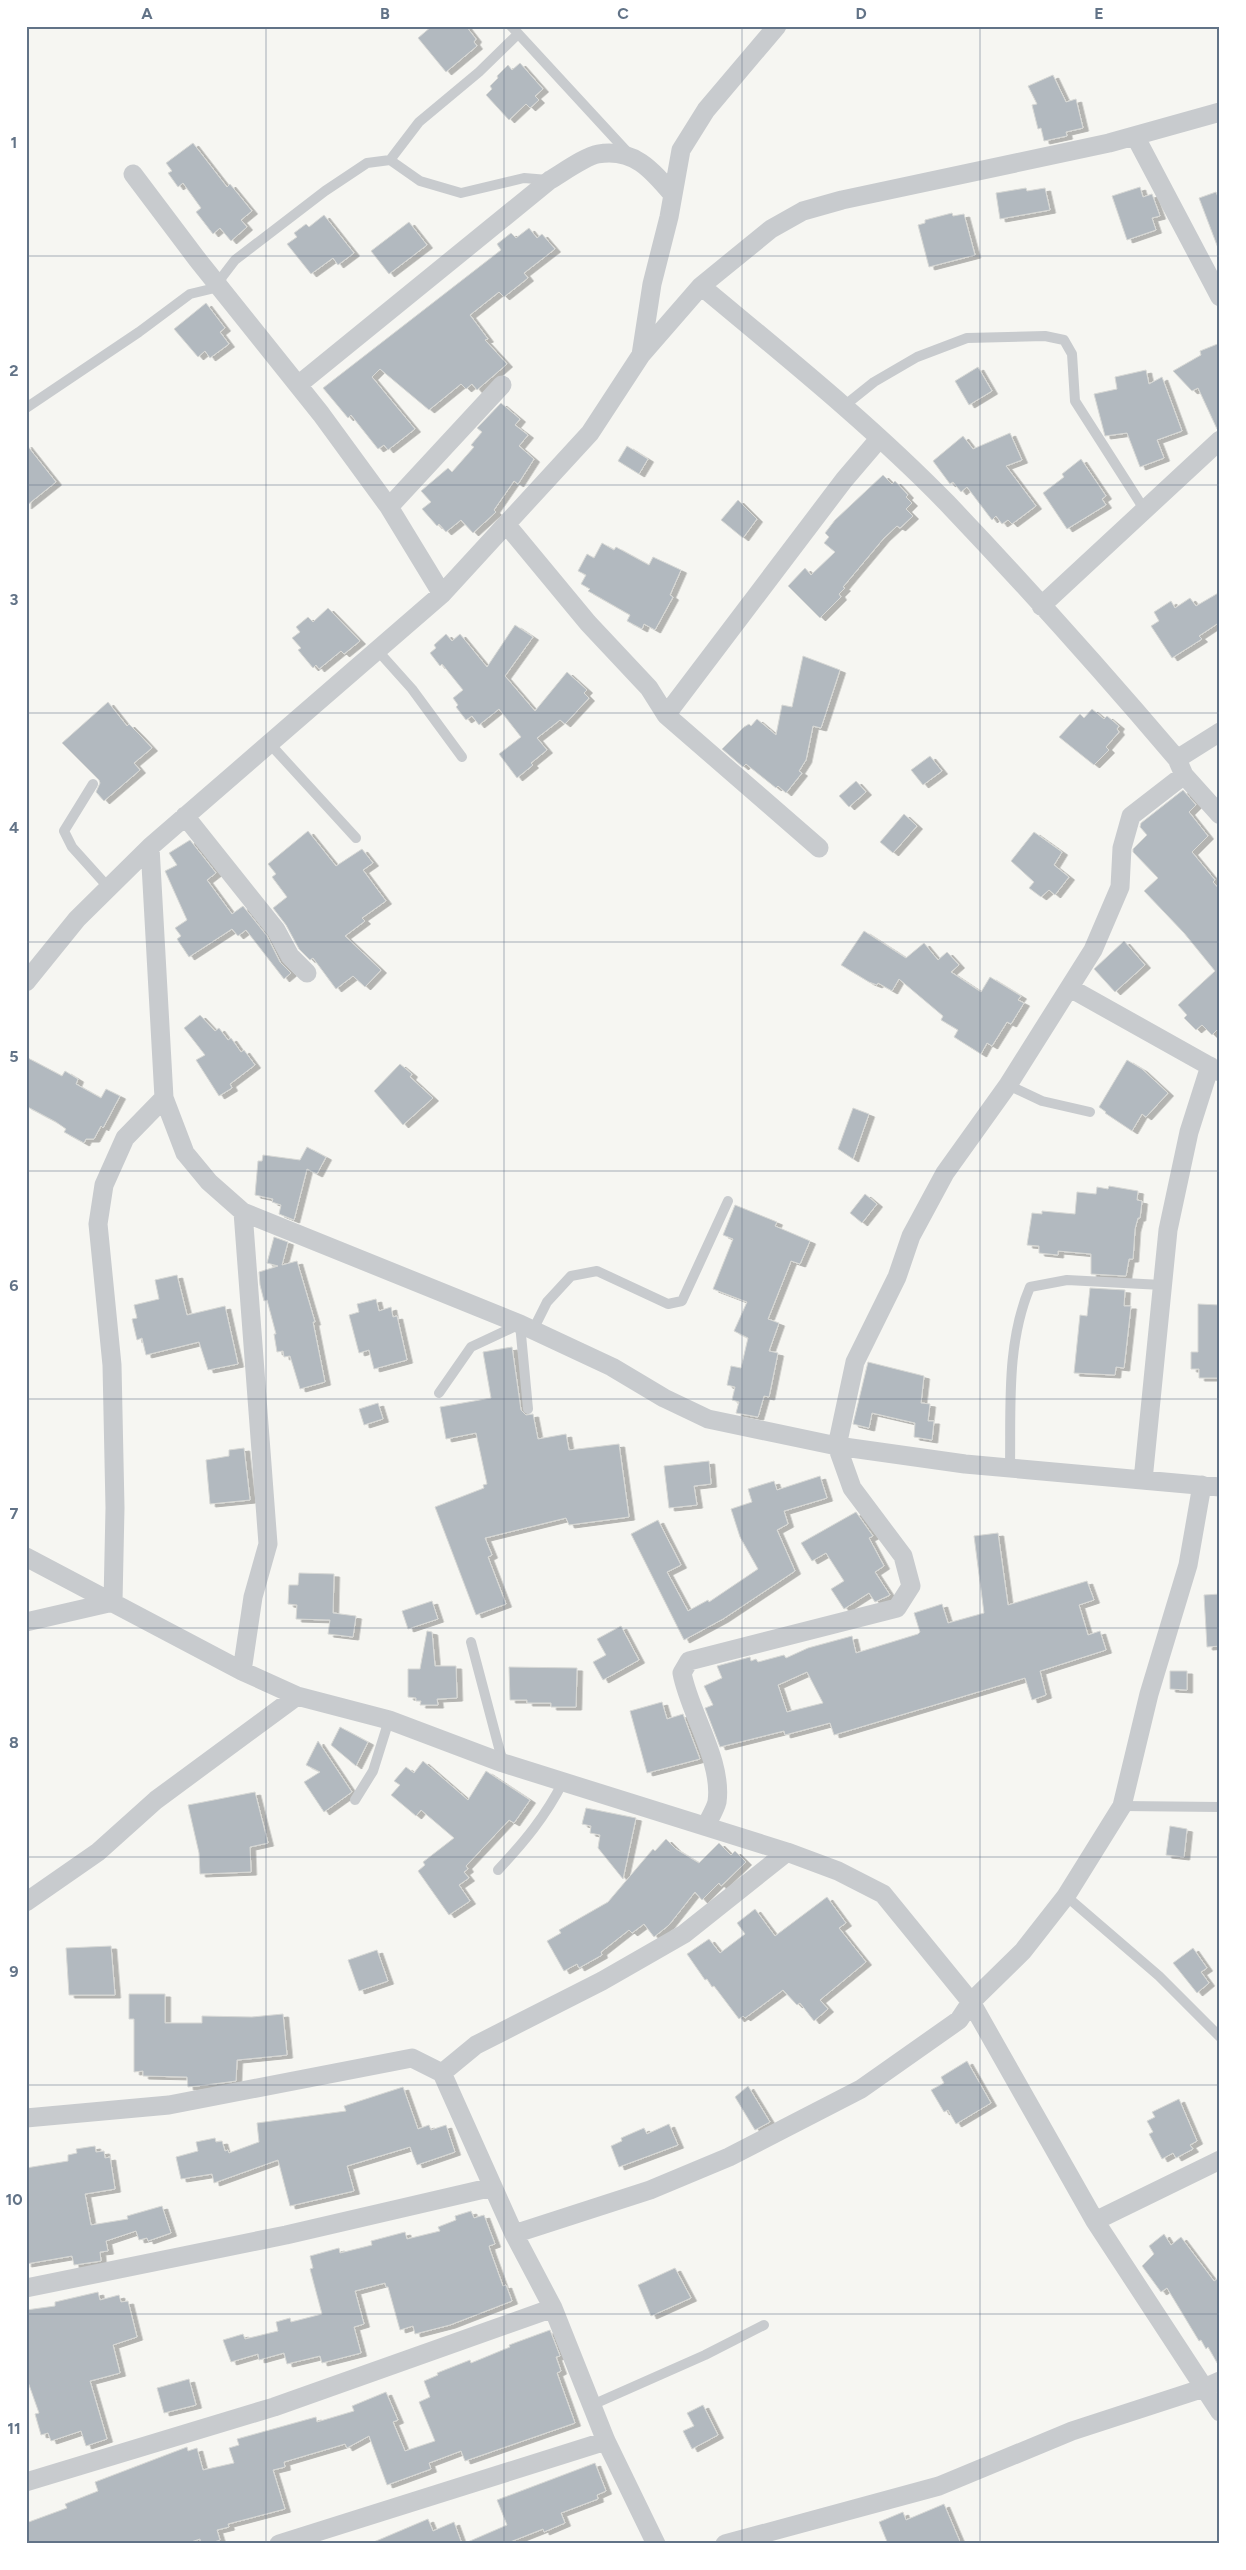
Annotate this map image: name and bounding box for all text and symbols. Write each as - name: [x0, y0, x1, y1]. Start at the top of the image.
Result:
- text: A: [141, 4, 153, 23]
- text: B: [380, 4, 390, 23]
- text: C: [617, 4, 629, 23]
- text: D: [855, 4, 867, 23]
- text: E: [1094, 4, 1104, 23]
- text: 1: [11, 133, 17, 152]
- text: 2: [9, 361, 19, 380]
- text: 3: [10, 590, 19, 609]
- text: 4: [9, 818, 19, 837]
- text: 5: [9, 1047, 19, 1066]
- text: 6: [9, 1276, 19, 1295]
- text: 7: [10, 1504, 19, 1523]
- text: 8: [9, 1733, 19, 1752]
- text: 9: [9, 1962, 19, 1981]
- text: 10: [5, 2190, 23, 2209]
- text: 11: [7, 2419, 21, 2438]

